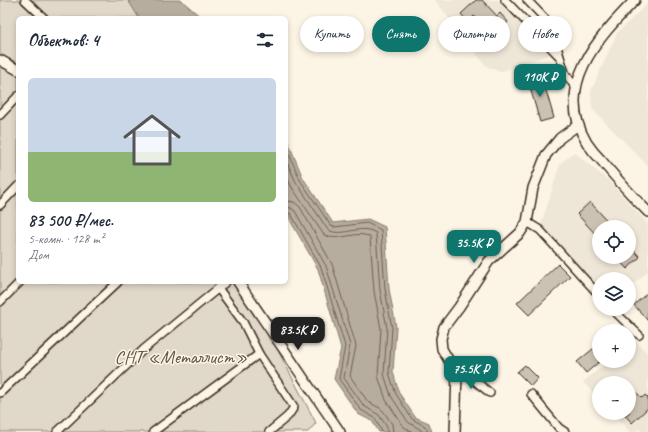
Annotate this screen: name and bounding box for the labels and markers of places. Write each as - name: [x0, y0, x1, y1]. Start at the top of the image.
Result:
- pin: 110K ₽: [507, 64, 573, 98]
- pin: 35.5K ₽: [437, 230, 511, 264]
- pin: 83.5K ₽: [261, 317, 335, 351]
- pin: 75.5K ₽: [434, 356, 508, 390]

